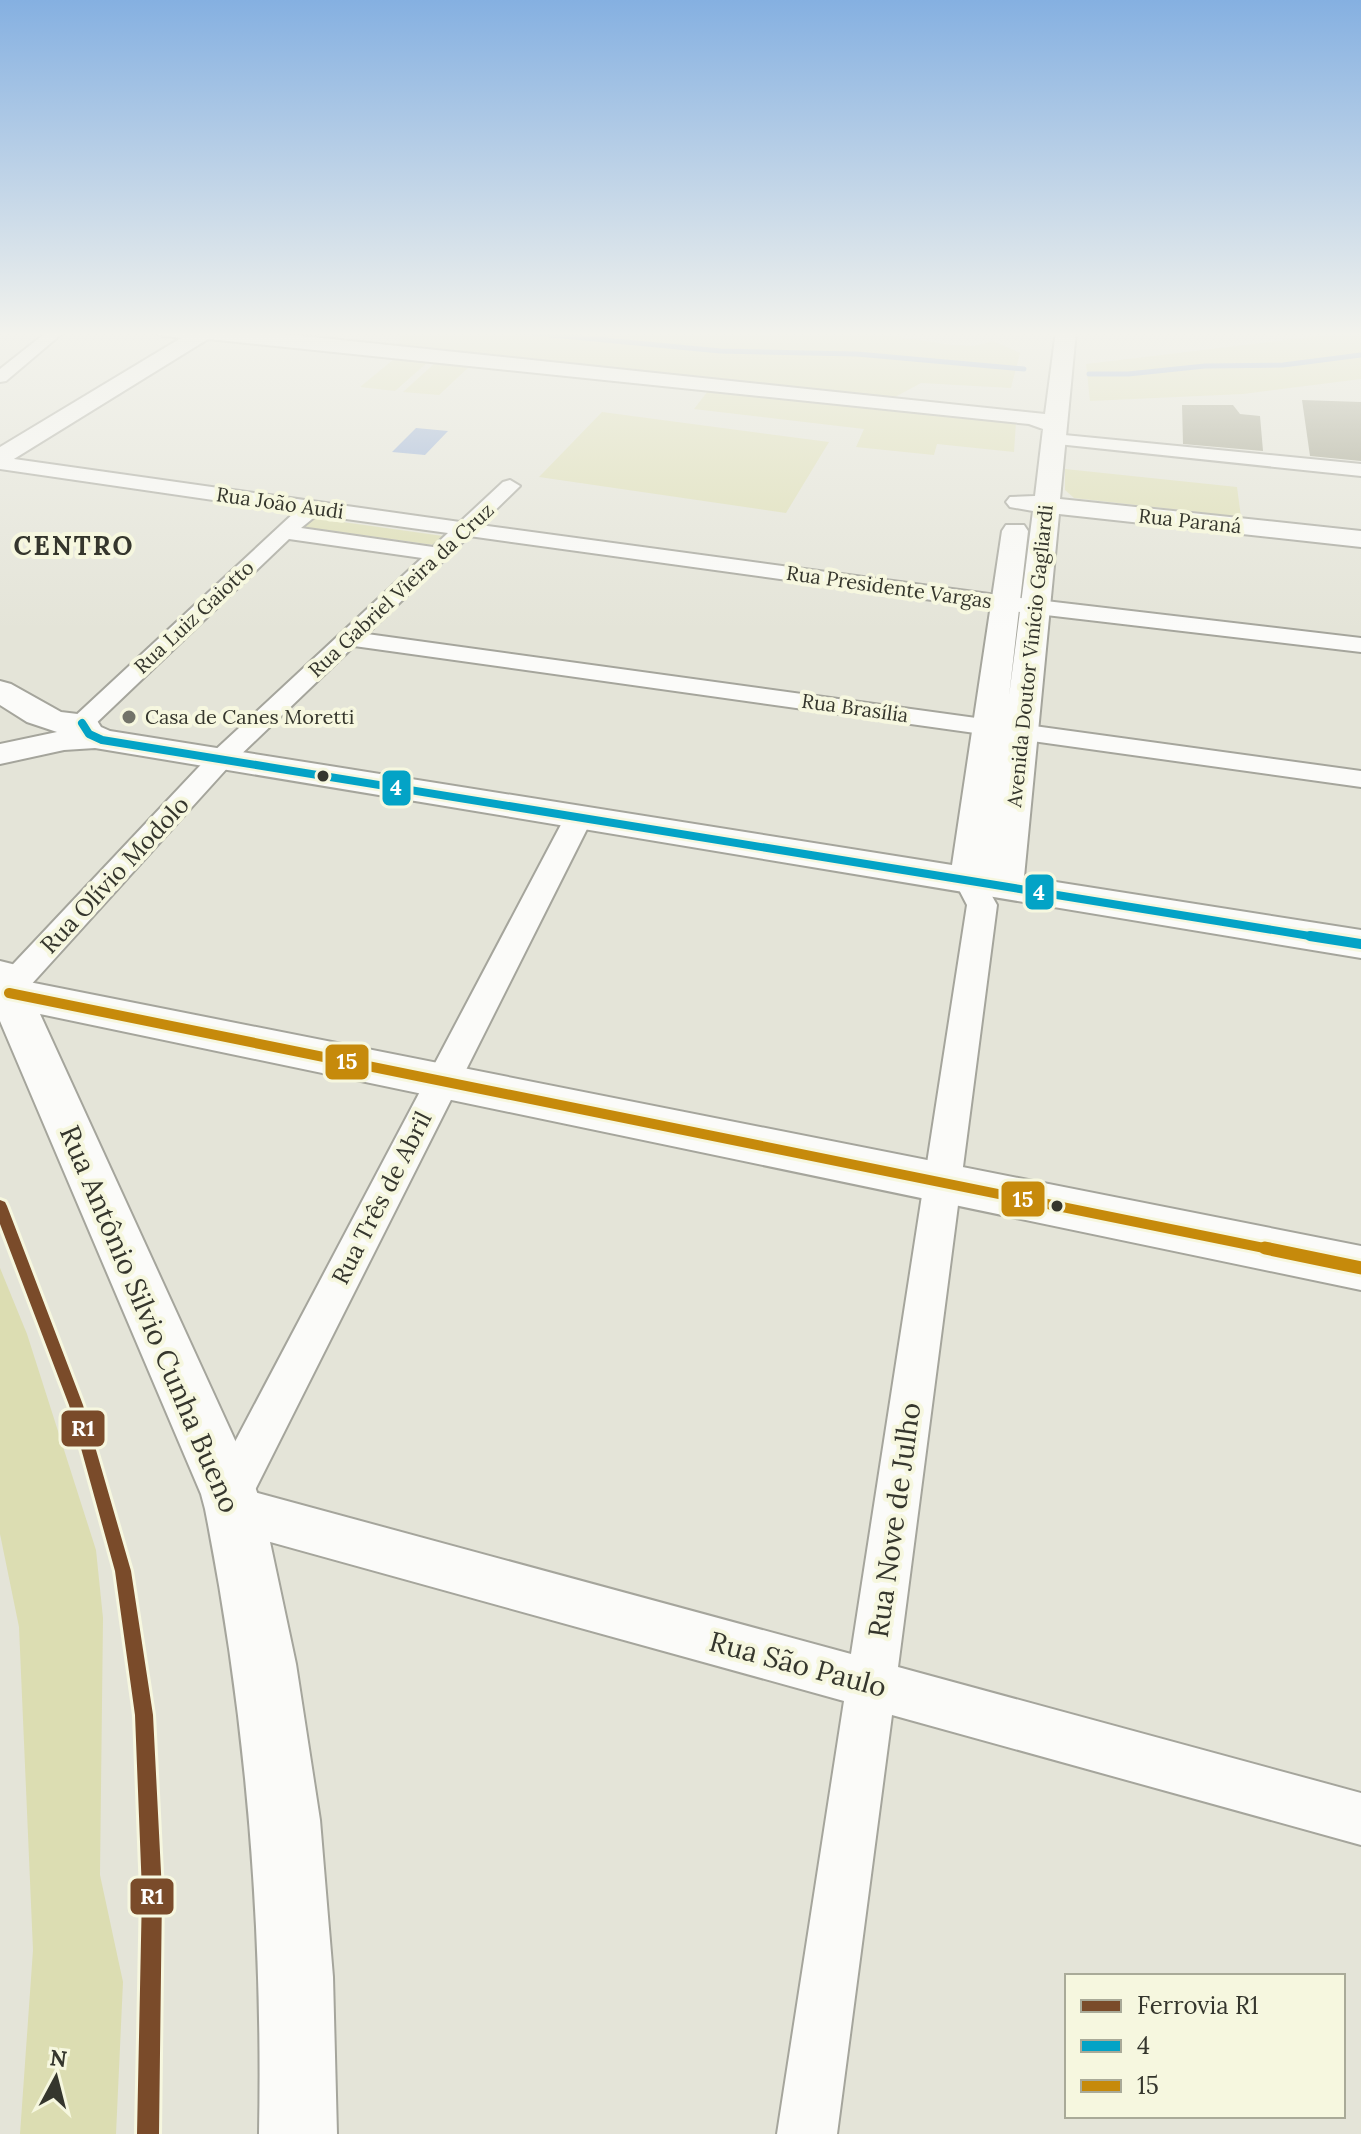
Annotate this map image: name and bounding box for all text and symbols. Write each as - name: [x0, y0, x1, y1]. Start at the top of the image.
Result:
- street label: Rua João Audi: [215, 481, 345, 524]
- street label: Rua Gabriel Vieira da Cruz: [303, 497, 499, 682]
- street label: Avenida Doutor Vinício Gagliardi: [1001, 503, 1058, 809]
- street label: Rua Paraná: [1137, 503, 1243, 538]
- district label: CENTRO: [14, 529, 134, 562]
- street label: Rua Luiz Gaiotto: [128, 555, 259, 679]
- street label: Rua Presidente Vargas: [785, 560, 993, 613]
- street label: Rua Brasília: [800, 688, 910, 727]
- place label: Casa de Canes Moretti: [145, 704, 354, 729]
- marker: Casa de Canes Moretti: [120, 708, 138, 726]
- unlabelled marker: [315, 768, 331, 784]
- line badge: 4: [381, 769, 412, 807]
- text: 4: [390, 773, 402, 801]
- street label: Rua Olívio Modolo: [34, 789, 196, 960]
- line badge: 4: [1024, 873, 1055, 911]
- text: 4: [1033, 878, 1045, 906]
- line badge: 15: [324, 1043, 370, 1081]
- text: 15: [337, 1047, 358, 1075]
- street label: Rua Três de Abril: [325, 1106, 439, 1289]
- street label: Rua Antônio Silvio Cunha Bueno: [52, 1120, 248, 1518]
- line badge: 15: [1000, 1180, 1046, 1218]
- text: 15: [1013, 1185, 1034, 1213]
- unlabelled marker: [1049, 1198, 1065, 1214]
- street label: Rua Nove de Julho: [860, 1400, 928, 1640]
- line badge: R1: [60, 1409, 106, 1448]
- text: R1: [71, 1414, 95, 1442]
- street label: Rua São Paulo: [705, 1623, 891, 1705]
- line badge: R1: [129, 1877, 175, 1916]
- text: R1: [140, 1882, 164, 1910]
- legend: [1065, 1974, 1345, 2118]
- text: Ferrovia R1: [1137, 1990, 1259, 2021]
- text: 4: [1137, 2030, 1150, 2061]
- north arrow: [16, 2038, 96, 2118]
- text: N: [48, 2043, 69, 2073]
- text: 15: [1137, 2070, 1159, 2101]

